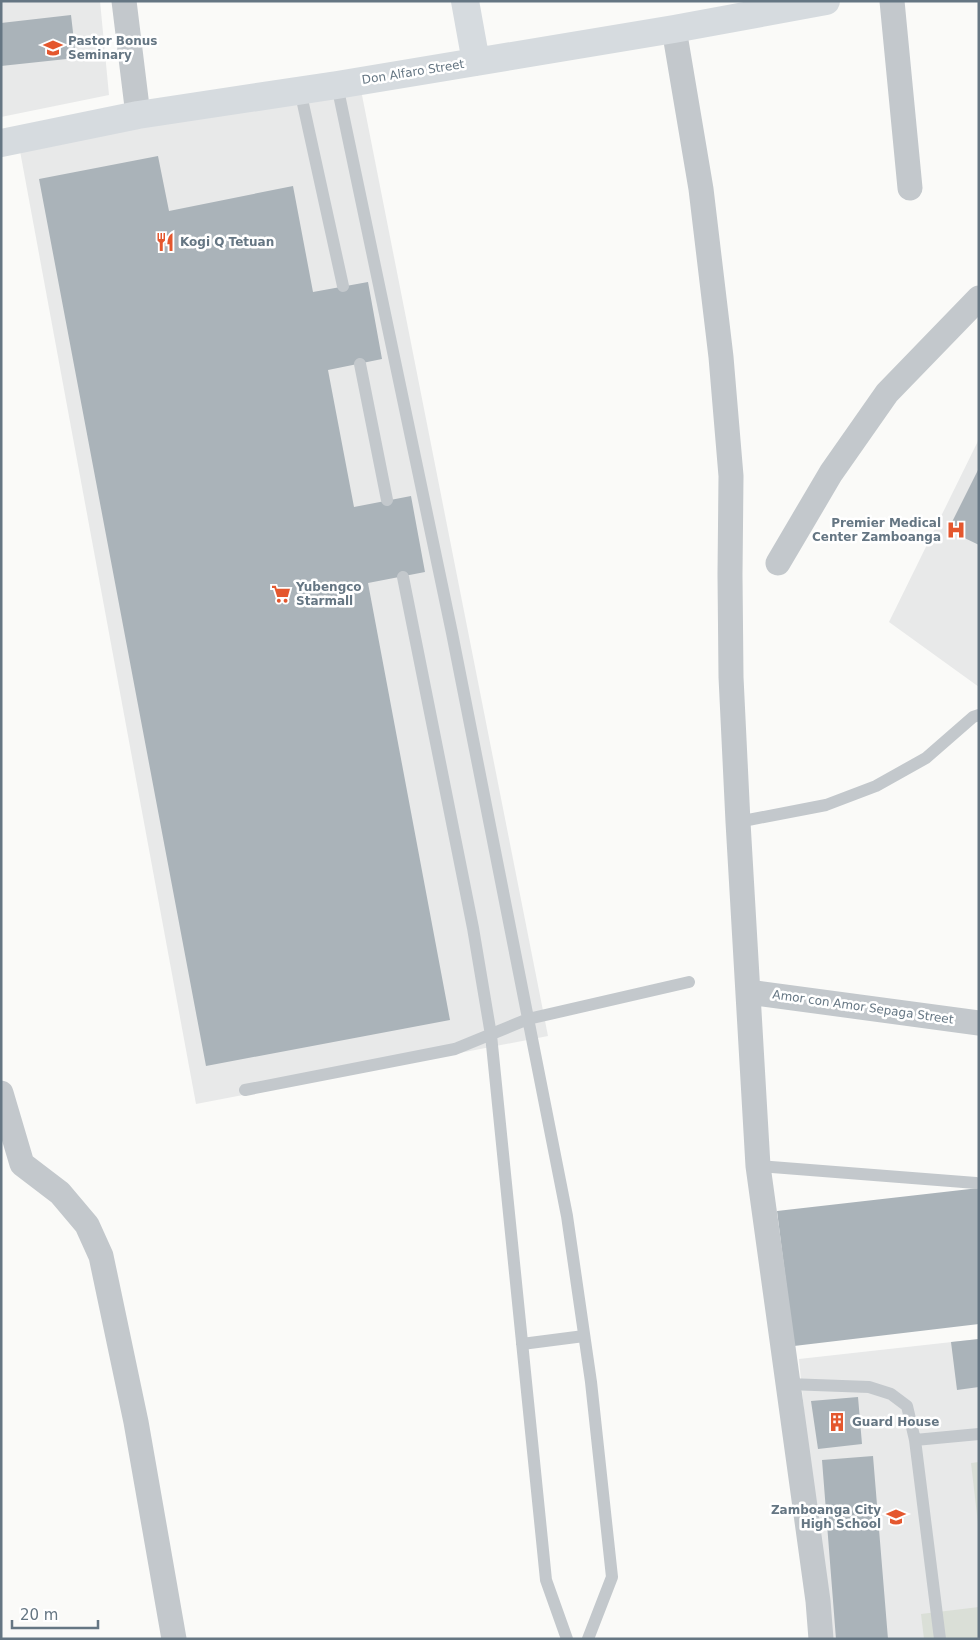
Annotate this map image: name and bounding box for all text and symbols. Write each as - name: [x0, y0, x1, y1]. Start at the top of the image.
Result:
- place label: Pastor Bonus Seminary: [68, 34, 157, 62]
- school or university icon: Pastor Bonus Seminary: [42, 37, 64, 59]
- street label: Don Alfaro Street: [361, 57, 465, 87]
- restaurant icon: Kogi Q Tetuan: [154, 231, 176, 253]
- place label: Kogi Q Tetuan: [180, 235, 274, 249]
- place label: Premier Medical Center Zamboanga: [812, 516, 941, 544]
- hospital icon: Premier Medical Center Zamboanga: [945, 519, 967, 541]
- place label: Yubengco Starmall: [295, 580, 362, 608]
- supermarket icon: Yubengco Starmall: [270, 583, 292, 605]
- street label: Amor con Amor Sepaga Street: [772, 987, 955, 1027]
- building icon: Guard House: [826, 1411, 848, 1433]
- place label: Guard House: [852, 1415, 939, 1429]
- place label: Zamboanga City High School: [771, 1503, 881, 1531]
- school or university icon: Zamboanga City High School: [885, 1506, 907, 1528]
- scale bar: [12, 1598, 99, 1630]
- text: 20 m: [20, 1606, 58, 1624]

